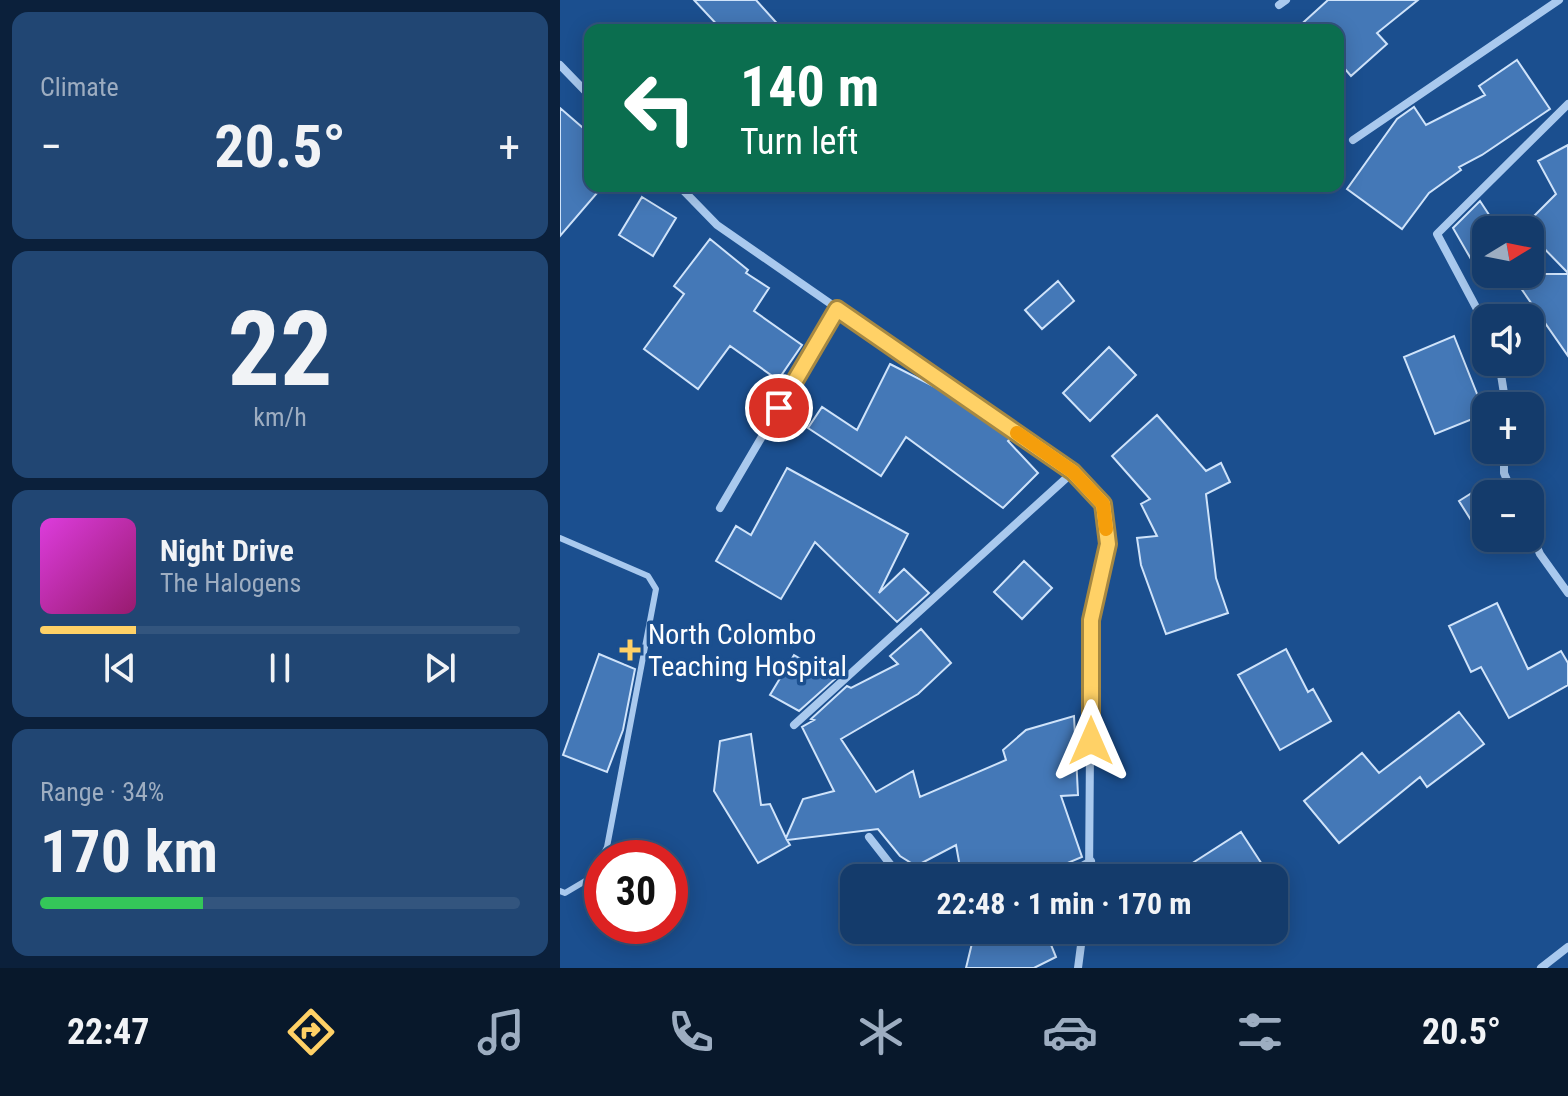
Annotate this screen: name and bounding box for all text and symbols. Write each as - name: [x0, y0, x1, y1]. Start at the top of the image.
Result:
- text: 140 m: [740, 54, 879, 120]
- icon: left: [608, 56, 712, 160]
- text: Climate: [40, 72, 119, 102]
- text: 20.5°: [214, 111, 346, 182]
- text: −: [40, 121, 62, 173]
- text: +: [498, 121, 520, 173]
- text: Turn left: [740, 121, 858, 163]
- north arrow: [1472, 216, 1544, 288]
- map controls: [1472, 216, 1544, 552]
- text: 22: [227, 289, 333, 410]
- button: sound: [1472, 304, 1544, 376]
- pin: [745, 374, 813, 442]
- icon: arrive: [757, 386, 801, 430]
- button: +: [1472, 392, 1544, 464]
- text: km/h: [253, 402, 307, 432]
- button: −: [1472, 480, 1544, 552]
- text: Night Drive: [160, 533, 294, 568]
- text: The Halogens: [160, 568, 301, 598]
- place label: North Colombo Teaching Hospital: [648, 618, 847, 683]
- marker: North Colombo Teaching Hospital: [619, 639, 641, 661]
- icon: previous: [98, 646, 142, 690]
- icon: pause: [258, 646, 302, 690]
- icon: next: [418, 646, 462, 690]
- position arrow: [1049, 699, 1133, 783]
- text: Range · 34%: [40, 777, 164, 807]
- text: 170 km: [40, 816, 218, 887]
- speed limit sign: 30: [584, 840, 688, 944]
- text: 22:48 · 1 min · 170 m: [937, 886, 1191, 921]
- icon: directions: [283, 1004, 339, 1060]
- icon: music: [473, 1004, 529, 1060]
- icon: phone: [663, 1004, 719, 1060]
- icon: climate: [853, 1004, 909, 1060]
- icon: car: [1042, 1004, 1098, 1060]
- icon: filters: [1232, 1004, 1288, 1060]
- text: 22:47: [67, 1011, 150, 1053]
- text: 20.5°: [1422, 1011, 1501, 1053]

